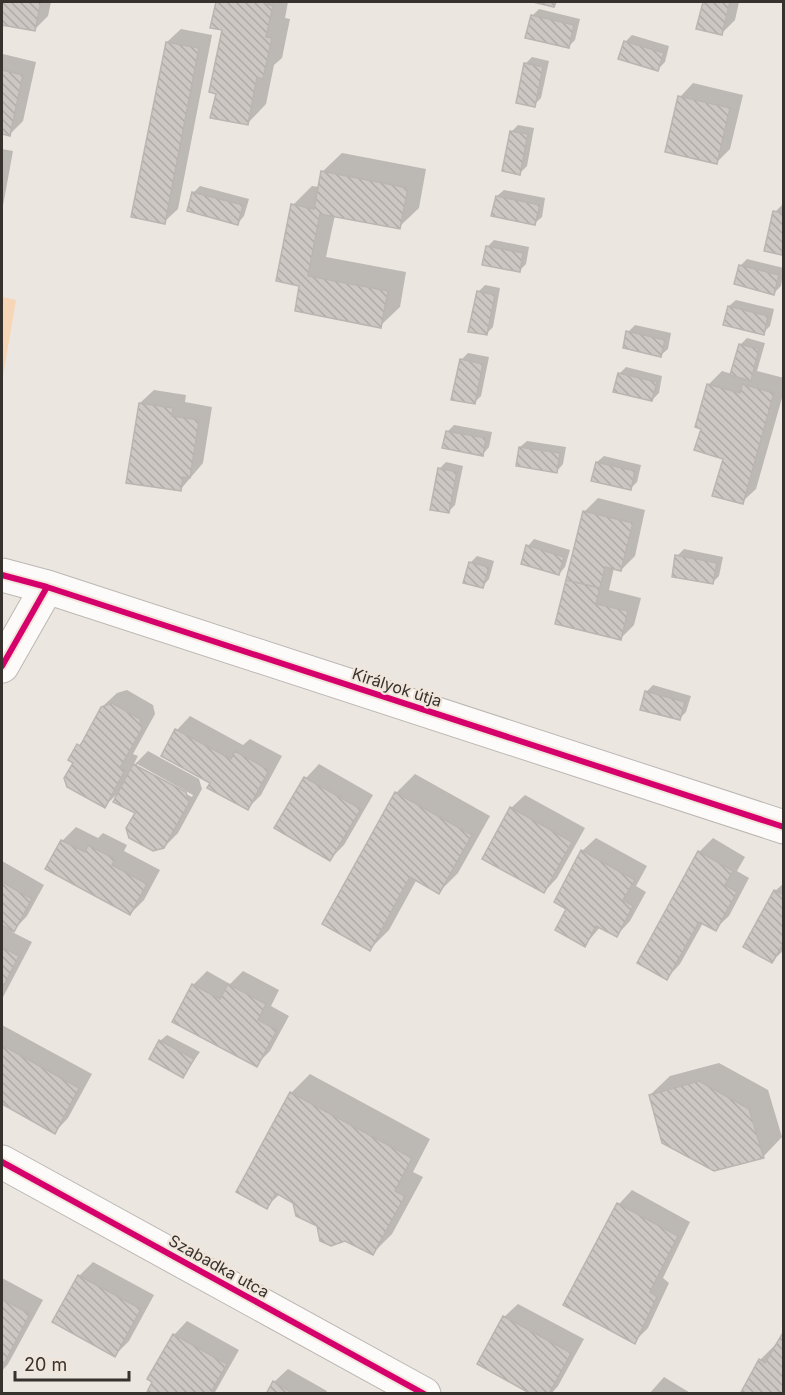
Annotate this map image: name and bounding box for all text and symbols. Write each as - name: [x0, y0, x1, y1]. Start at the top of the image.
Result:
- street label: Királyok útja: [350, 663, 444, 711]
- street label: Szabadka utca: [165, 1230, 273, 1302]
- scale bar: [15, 1344, 129, 1382]
- text: 20 m: [24, 1354, 67, 1375]

